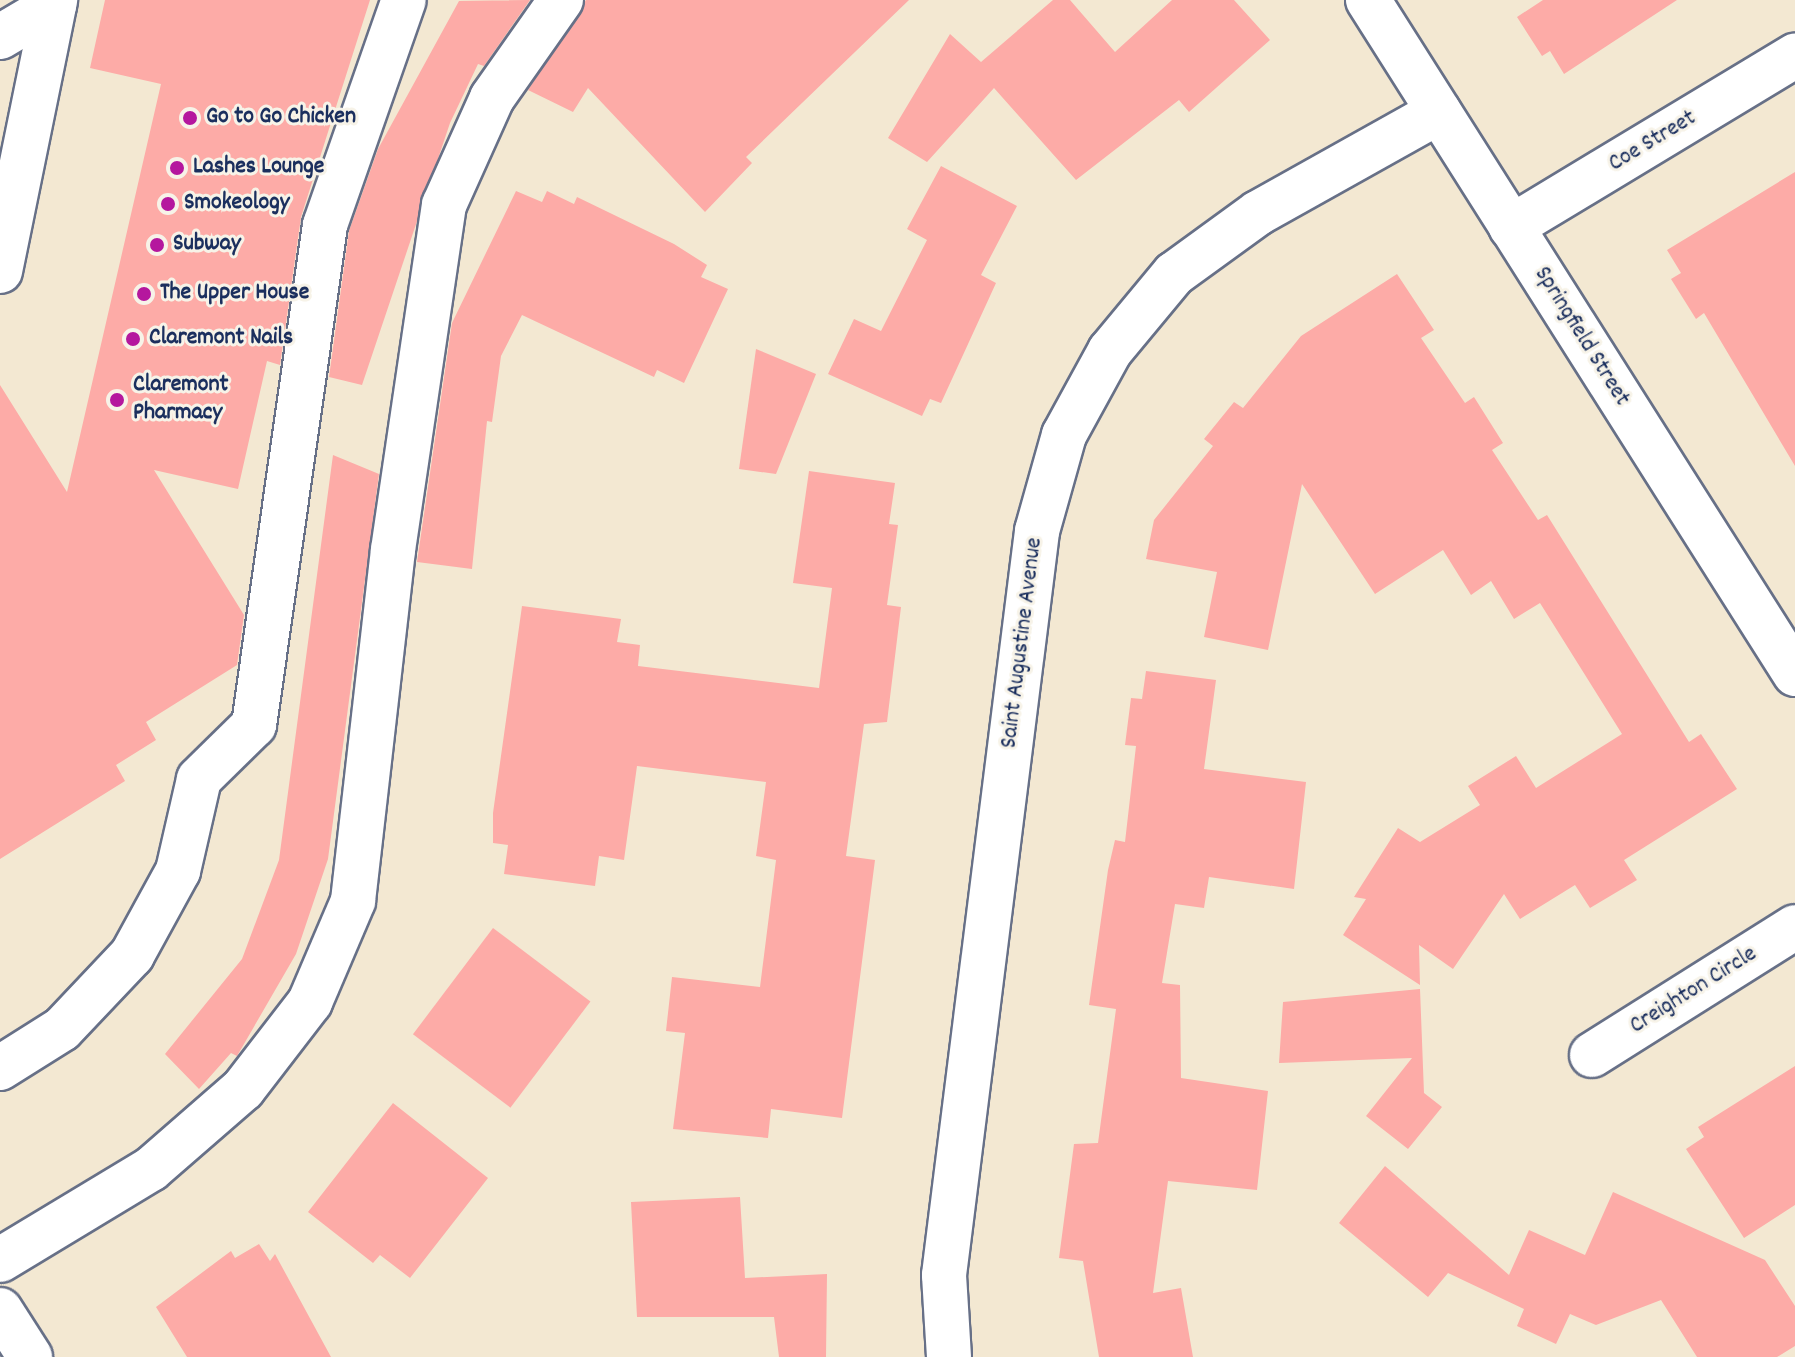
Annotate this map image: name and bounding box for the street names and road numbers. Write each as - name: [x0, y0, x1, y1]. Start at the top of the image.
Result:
- street label: Coe Street: [1604, 105, 1702, 179]
- street label: Springfield Street: [1527, 262, 1635, 412]
- street label: Saint Augustine Avenue: [996, 536, 1050, 750]
- street label: Creighton Circle: [1625, 941, 1763, 1041]

